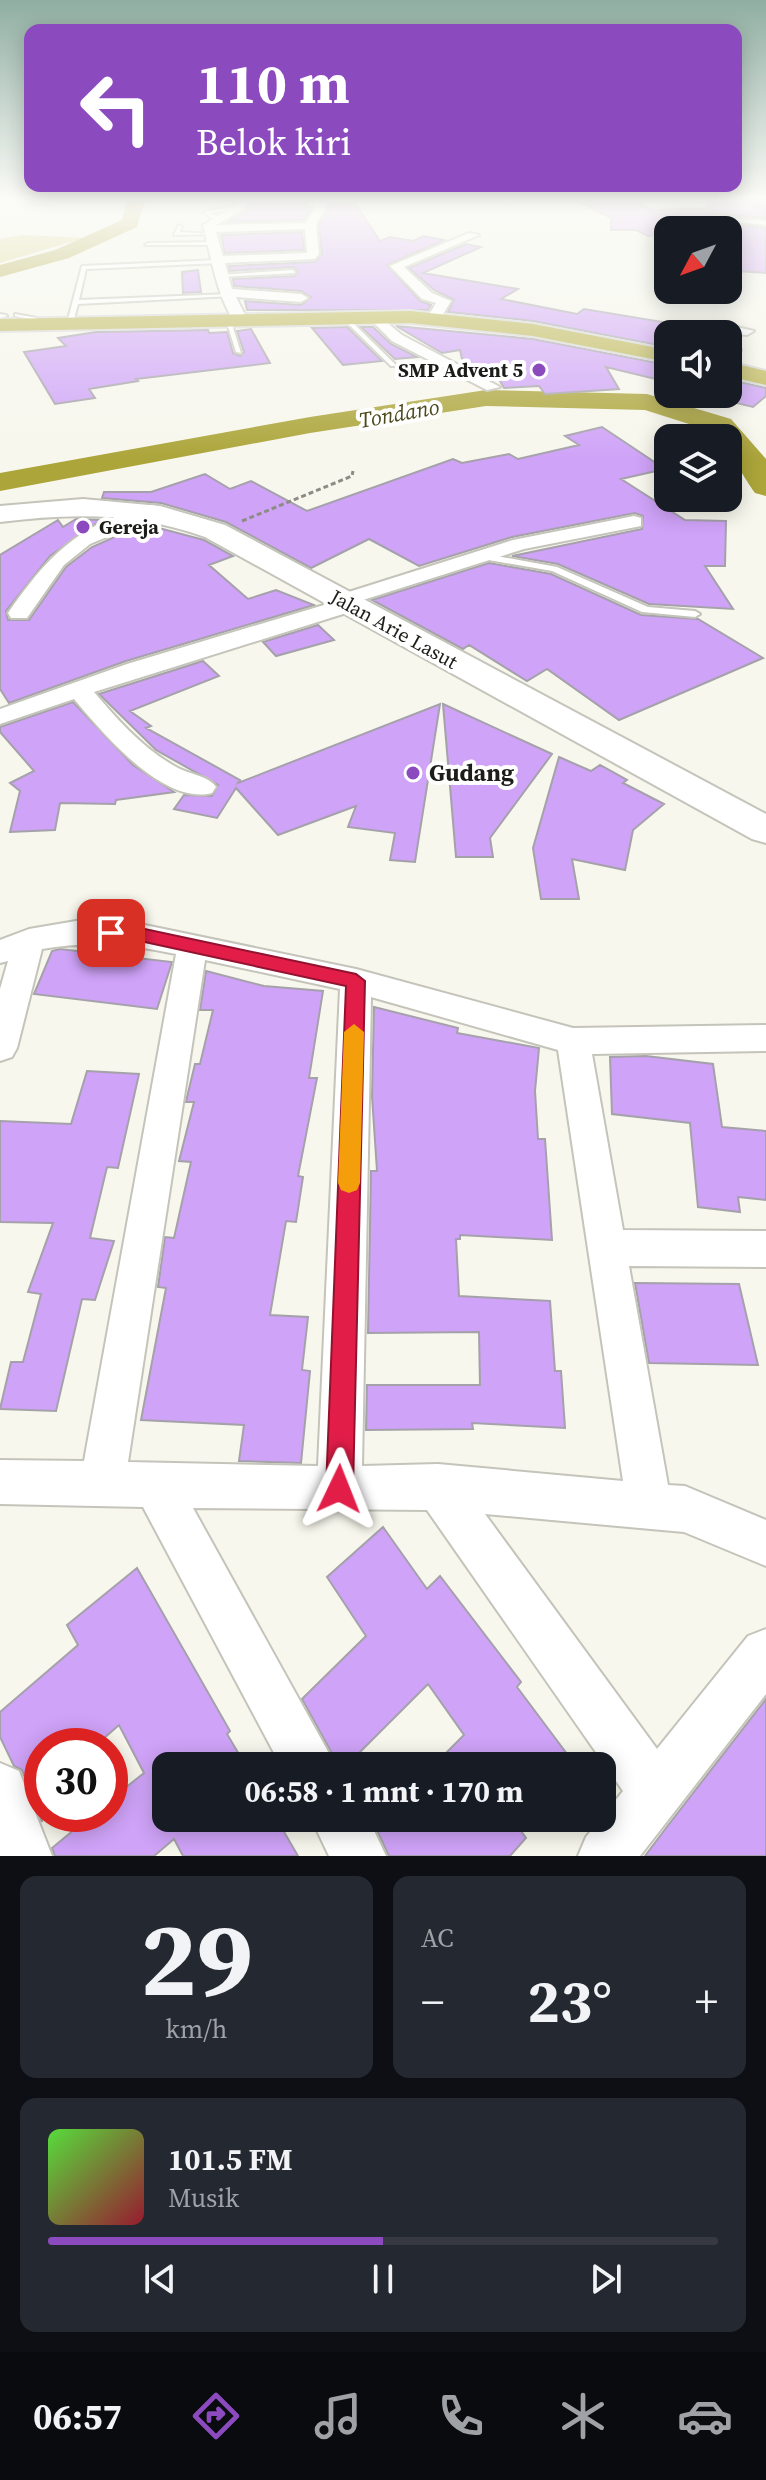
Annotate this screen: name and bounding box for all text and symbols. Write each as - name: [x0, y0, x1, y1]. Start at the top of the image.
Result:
- text: 110 m: [196, 45, 350, 122]
- icon: left: [64, 56, 168, 160]
- text: Belok kiri: [196, 118, 351, 167]
- north arrow: [654, 216, 742, 304]
- map controls: [654, 216, 742, 512]
- button: sound: [654, 320, 742, 408]
- place label: SMP Advent 5: [398, 356, 523, 384]
- marker: SMP Advent 5: [530, 361, 548, 379]
- water label: Tondano: [357, 391, 442, 435]
- button: layers: [654, 424, 742, 512]
- place label: Gereja: [99, 513, 159, 541]
- marker: Gereja: [74, 518, 92, 536]
- street label: Jalan Arie Lasut: [325, 582, 463, 676]
- place label: Gudang: [429, 756, 514, 789]
- marker: Gudang: [404, 764, 422, 782]
- pin: [77, 899, 145, 967]
- icon: arrive: [89, 911, 133, 955]
- position arrow: [297, 1447, 381, 1531]
- speed limit sign: 30: [24, 1728, 128, 1832]
- text: 06:58 · 1 mnt · 170 m: [244, 1771, 524, 1812]
- text: 29: [140, 1887, 253, 2030]
- text: AC: [421, 1920, 454, 1956]
- text: 23°: [527, 1960, 612, 2042]
- text: −: [421, 1971, 444, 2032]
- text: +: [695, 1971, 718, 2032]
- text: km/h: [166, 2011, 227, 2047]
- text: 101.5 FM: [168, 2139, 293, 2180]
- text: Musik: [168, 2180, 239, 2216]
- icon: previous: [138, 2257, 182, 2301]
- icon: pause: [361, 2257, 405, 2301]
- icon: next: [584, 2257, 628, 2301]
- icon: directions: [188, 2388, 244, 2444]
- icon: music: [310, 2388, 366, 2444]
- icon: phone: [433, 2388, 489, 2444]
- icon: climate: [555, 2388, 611, 2444]
- icon: car: [677, 2388, 733, 2444]
- text: 06:57: [33, 2392, 122, 2441]

